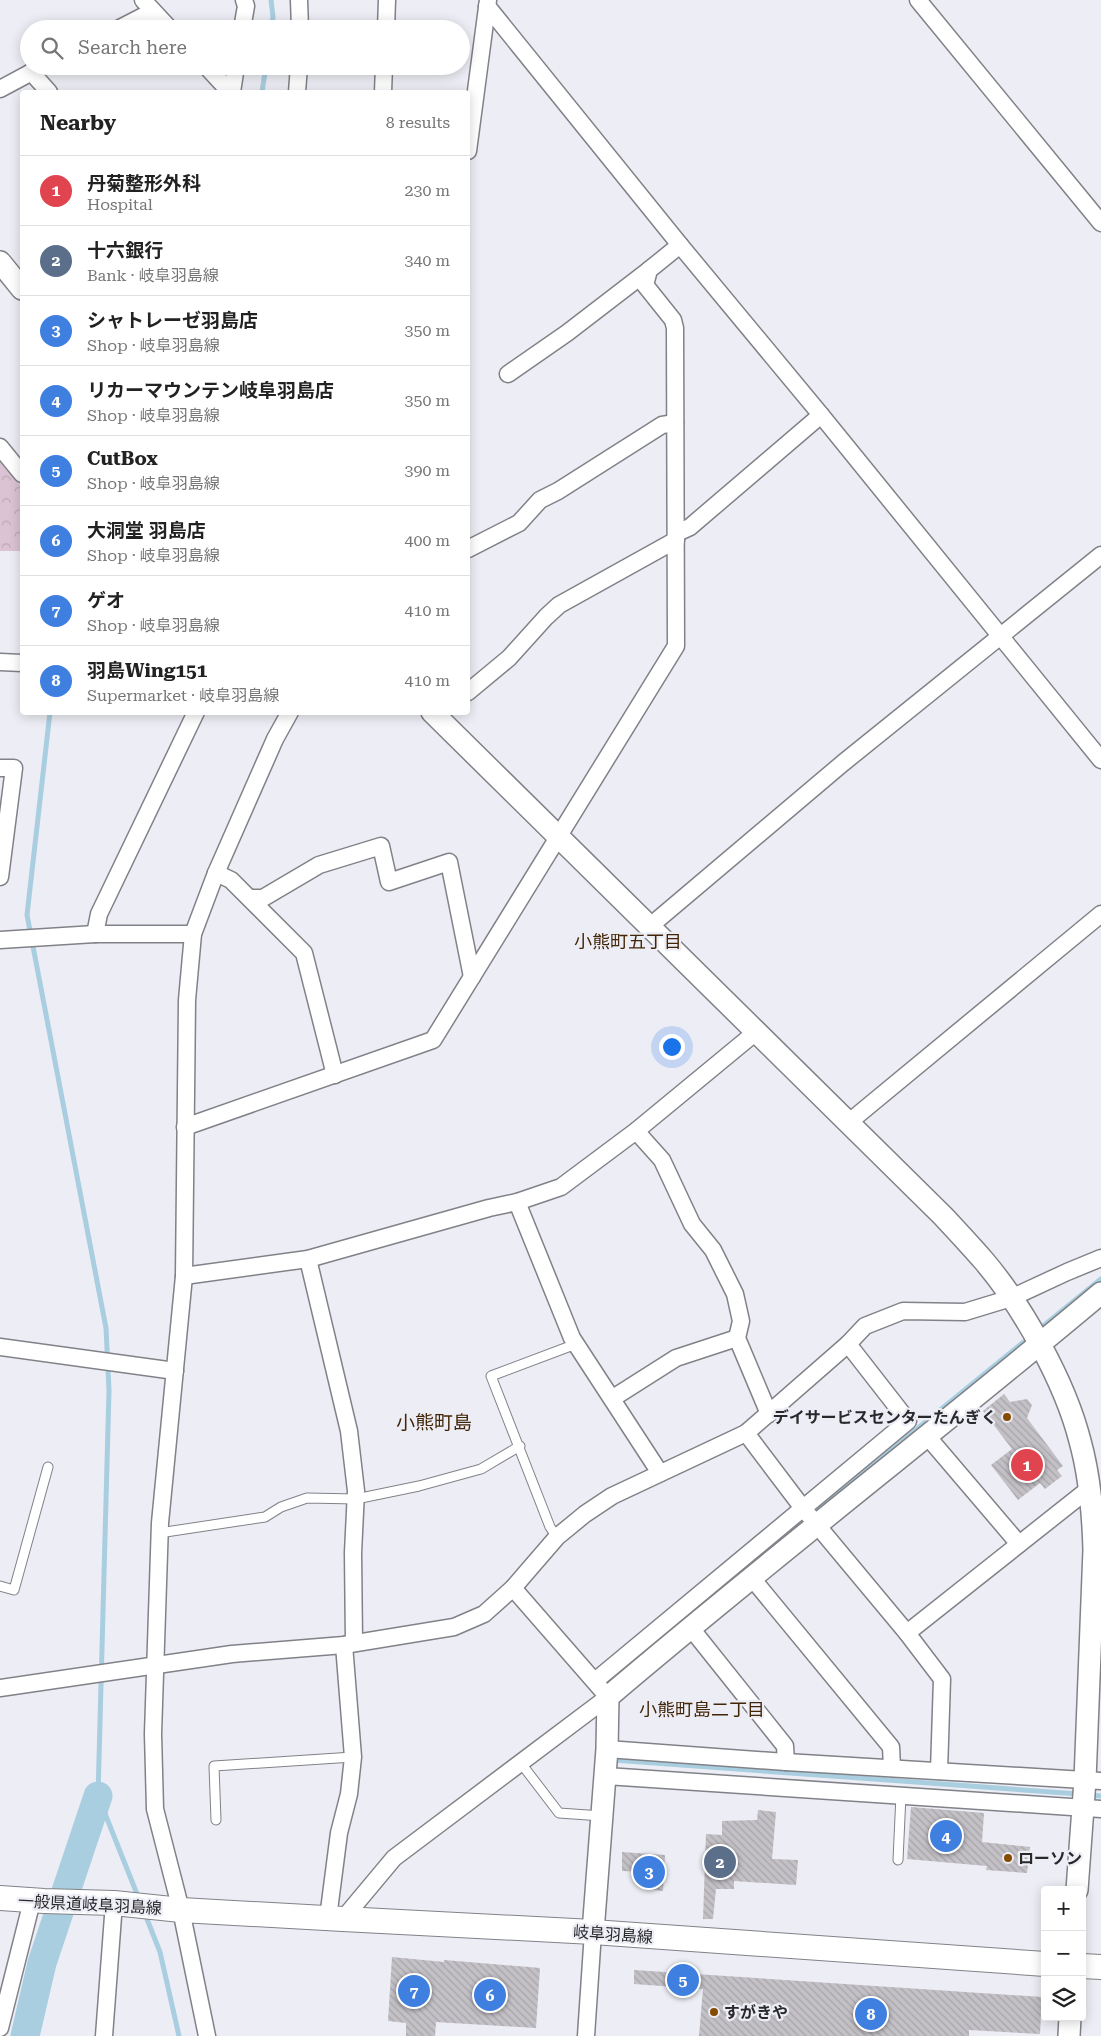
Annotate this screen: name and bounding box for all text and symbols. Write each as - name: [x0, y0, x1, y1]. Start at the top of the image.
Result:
- search box: [20, 20, 470, 75]
- icon: search: [38, 34, 66, 62]
- text: Search here: [78, 36, 187, 59]
- text: Nearby: [40, 111, 116, 135]
- text: 8 results: [386, 113, 450, 132]
- text: 丹菊整形外科: [87, 172, 201, 195]
- text: 1: [52, 181, 60, 200]
- text: 230 m: [404, 181, 450, 200]
- text: Hospital: [87, 195, 153, 214]
- text: 十六銀行: [87, 239, 163, 262]
- text: 2: [52, 251, 60, 270]
- text: 340 m: [404, 251, 450, 270]
- text: Bank · 岐阜羽島線: [87, 266, 219, 285]
- text: シャトレーゼ羽島店: [87, 309, 258, 332]
- text: 3: [52, 321, 60, 340]
- text: 350 m: [404, 321, 450, 340]
- text: Shop · 岐阜羽島線: [87, 336, 220, 355]
- text: リカーマウンテン岐阜羽島店: [87, 379, 334, 402]
- text: 4: [52, 391, 60, 410]
- text: 350 m: [404, 391, 450, 410]
- text: Shop · 岐阜羽島線: [87, 406, 220, 425]
- text: CutBox: [87, 447, 158, 470]
- text: 5: [52, 461, 60, 480]
- text: 390 m: [404, 461, 450, 480]
- text: Shop · 岐阜羽島線: [87, 474, 220, 493]
- text: 大洞堂 羽島店: [87, 519, 206, 542]
- text: 6: [52, 531, 60, 550]
- text: 400 m: [404, 531, 450, 550]
- text: Shop · 岐阜羽島線: [87, 546, 220, 565]
- text: ゲオ: [87, 589, 125, 612]
- text: 7: [52, 601, 60, 620]
- text: 410 m: [404, 601, 450, 620]
- text: Shop · 岐阜羽島線: [87, 616, 220, 635]
- text: 羽島Wing151: [87, 659, 207, 682]
- text: 8: [52, 671, 60, 690]
- text: 410 m: [404, 671, 450, 690]
- text: Supermarket · 岐阜羽島線: [87, 686, 279, 705]
- district label: 小熊町五丁目: [574, 931, 682, 952]
- your location: [659, 1034, 685, 1060]
- place label: デイサービスセンターたんぎく: [773, 1408, 997, 1427]
- district label: 小熊町島: [396, 1411, 472, 1434]
- marker: デイサービスセンターたんぎく: [1001, 1411, 1013, 1423]
- pin: 1: [1011, 1446, 1043, 1484]
- district label: 小熊町島二丁目: [639, 1699, 765, 1720]
- pin: 4: [930, 1817, 962, 1855]
- pin: 2: [704, 1843, 736, 1881]
- place label: ローソン: [1018, 1849, 1082, 1868]
- marker: ローソン: [1002, 1852, 1014, 1864]
- pin: 3: [633, 1853, 665, 1891]
- map controls: [1041, 1886, 1086, 2021]
- button: +: [1041, 1886, 1086, 1931]
- street label: 一般県道岐阜羽島線: [18, 1891, 162, 1918]
- street label: 岐阜羽島線: [572, 1922, 654, 1947]
- button: −: [1041, 1931, 1086, 1976]
- pin: 5: [667, 1961, 699, 1999]
- pin: 7: [398, 1972, 430, 2010]
- pin: 6: [474, 1976, 506, 2014]
- button: layers: [1041, 1976, 1086, 2021]
- pin: 8: [855, 1995, 887, 2033]
- place label: すがきや: [724, 2003, 788, 2022]
- marker: すがきや: [708, 2006, 720, 2018]

